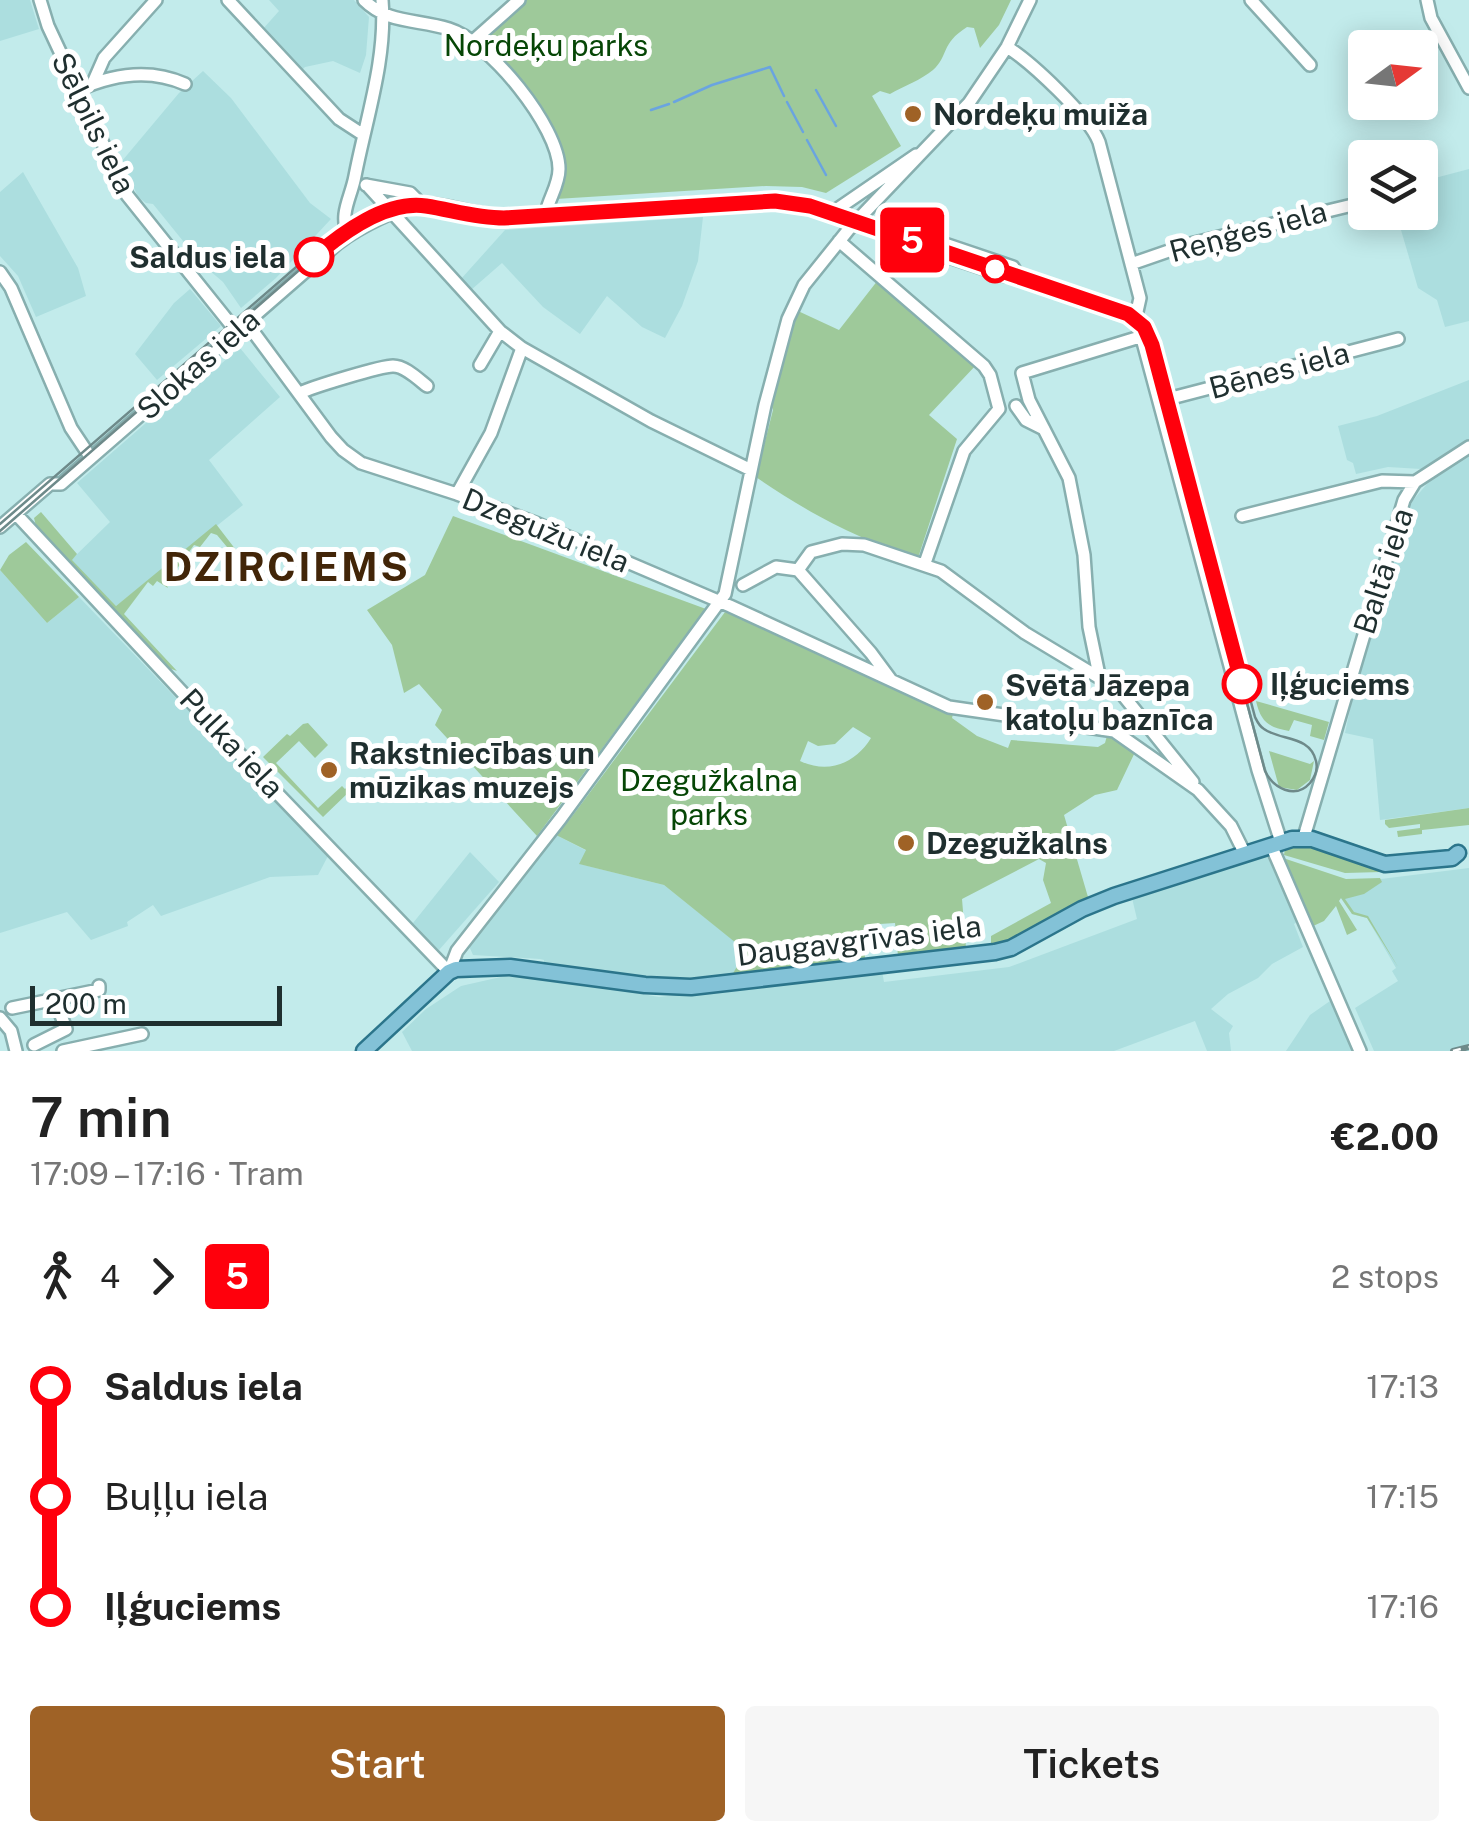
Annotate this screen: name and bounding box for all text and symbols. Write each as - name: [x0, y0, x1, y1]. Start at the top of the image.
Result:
- park label: Nordeķu parks: [444, 27, 648, 63]
- north arrow: [1348, 30, 1438, 120]
- map controls: [1348, 30, 1438, 230]
- street label: Sēlpils iela: [44, 47, 144, 199]
- place label: Nordeķu muiža: [933, 96, 1148, 132]
- marker: Nordeķu muiža: [902, 103, 924, 125]
- button: layers: [1348, 140, 1438, 230]
- street label: Reņģes iela: [1165, 193, 1331, 269]
- line badge: 5: [880, 208, 944, 272]
- text: 5: [900, 220, 924, 261]
- marker: Saldus iela: [295, 238, 333, 276]
- place label: Saldus iela: [129, 239, 286, 275]
- unlabelled marker: [982, 256, 1008, 282]
- street label: Slokas iela: [129, 301, 267, 427]
- street label: Bēnes iela: [1205, 334, 1353, 406]
- street label: Dzegužu iela: [457, 480, 635, 580]
- street label: Baltā iela: [1346, 504, 1420, 638]
- district label: DZIRCIEMS: [164, 543, 410, 590]
- marker: Iļģuciems: [1223, 665, 1261, 703]
- place label: Iļģuciems: [1270, 666, 1410, 702]
- place label: Svētā Jāzepa katoļu baznīca: [1005, 667, 1213, 737]
- street label: Pulka iela: [173, 681, 291, 805]
- marker: Svētā Jāzepa katoļu baznīca: [974, 691, 996, 713]
- place label: Rakstniecības un mūzikas muzejs: [349, 735, 595, 805]
- marker: Rakstniecības un mūzikas muzejs: [318, 759, 340, 781]
- park label: Dzegužkalna parks: [620, 762, 798, 832]
- place label: Dzegužkalns: [926, 825, 1108, 861]
- marker: Dzegužkalns: [895, 832, 917, 854]
- street label: Daugavgrīvas iela: [735, 907, 983, 973]
- scale bar: [30, 981, 282, 1026]
- text: 200 m: [45, 987, 127, 1020]
- text: 7 min: [30, 1085, 172, 1149]
- text: €2.00: [1331, 1114, 1439, 1159]
- text: 17:09 – 17:16 · Tram: [30, 1155, 304, 1192]
- icon: walk: [30, 1249, 85, 1304]
- icon: forward: [135, 1249, 190, 1304]
- text: 5: [225, 1256, 249, 1297]
- text: 4: [100, 1258, 120, 1295]
- text: 2 stops: [1331, 1258, 1439, 1295]
- text: Saldus iela: [104, 1364, 303, 1409]
- text: 17:13: [1366, 1368, 1439, 1405]
- text: Buļļu iela: [104, 1474, 269, 1519]
- text: 17:15: [1366, 1478, 1439, 1515]
- text: Iļģuciems: [104, 1584, 281, 1629]
- text: 17:16: [1367, 1588, 1439, 1625]
- button: Start: [30, 1706, 725, 1821]
- button: Tickets: [745, 1706, 1439, 1821]

